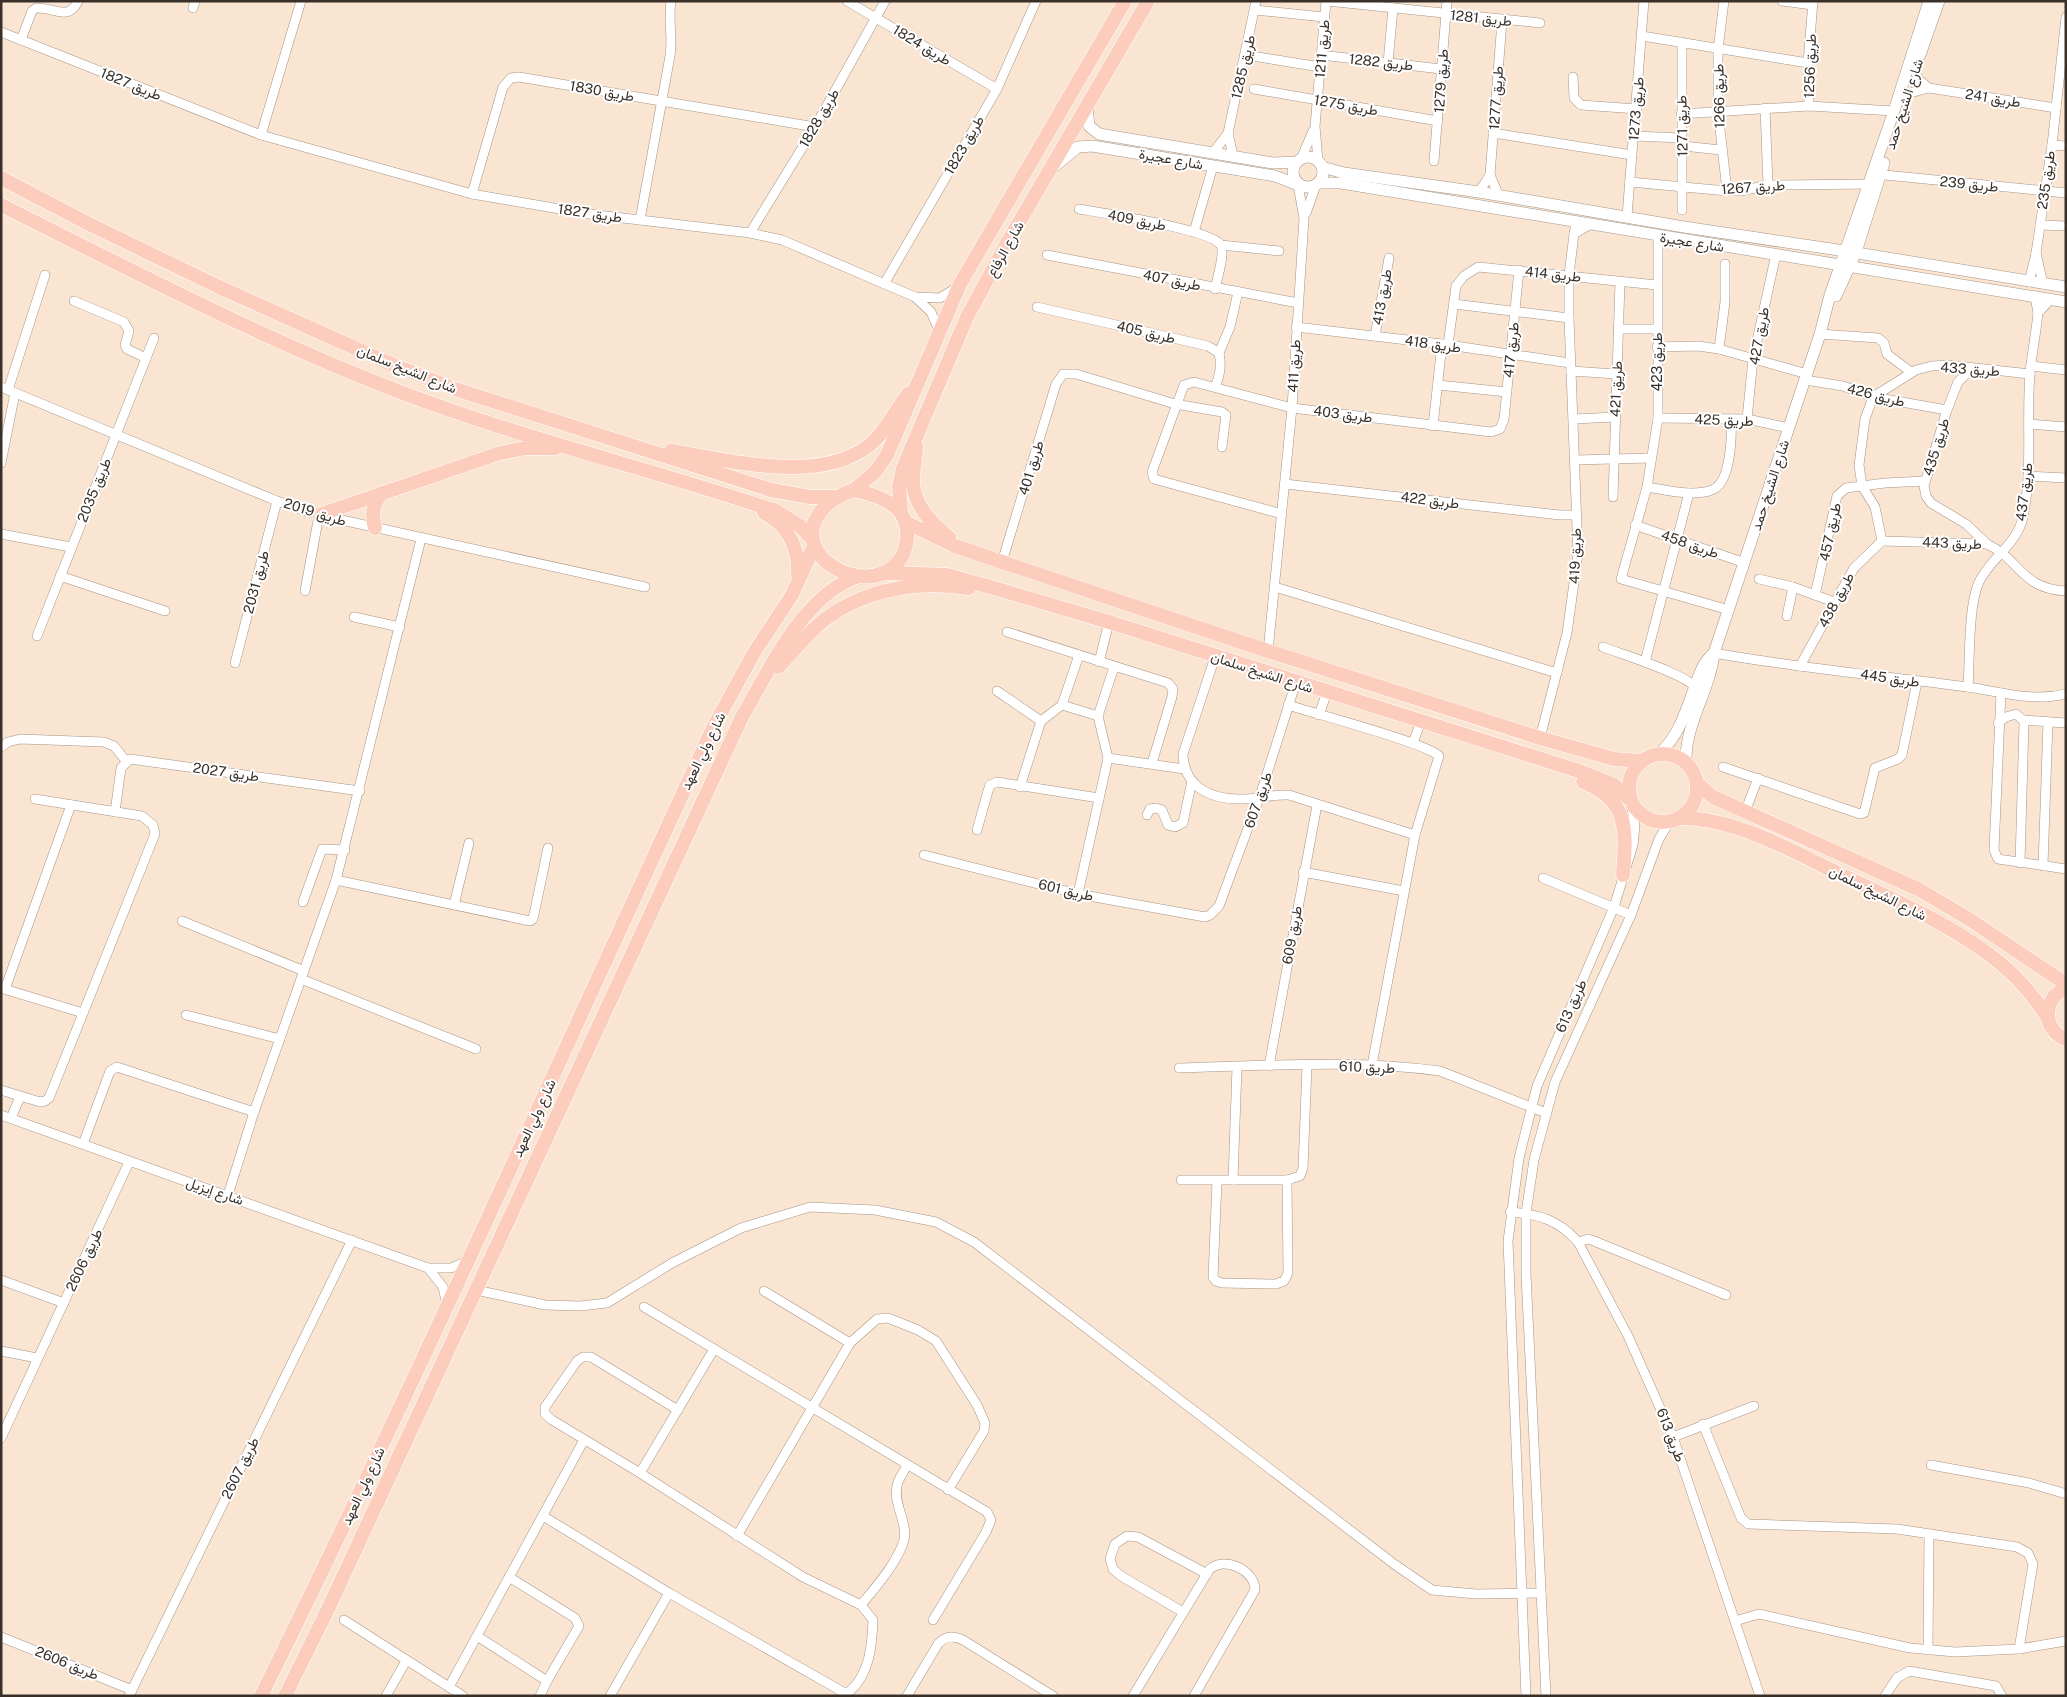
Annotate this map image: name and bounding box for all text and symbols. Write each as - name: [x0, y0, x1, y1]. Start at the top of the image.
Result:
- street label: طريق 1281: [1449, 7, 1513, 30]
- street label: طريق 1211: [1311, 19, 1334, 79]
- street label: طريق 1824: [890, 21, 954, 69]
- street label: طريق 1285: [1228, 33, 1259, 101]
- street label: طريق 1256: [1801, 33, 1820, 99]
- street label: طريق 1279: [1431, 49, 1452, 114]
- street label: طريق 1282: [1348, 51, 1414, 74]
- street label: شارع الشيخ حمد: [1882, 57, 1929, 152]
- street label: طريق 1827: [98, 64, 164, 104]
- street label: طريق 1266: [1710, 64, 1729, 128]
- street label: طريق 1277: [1486, 65, 1507, 131]
- street label: طريق 1273: [1625, 76, 1648, 142]
- street label: طريق 1830: [568, 77, 635, 106]
- street label: طريق 1828: [796, 86, 843, 151]
- street label: طريق 241: [1964, 86, 2022, 111]
- street label: طريق 1275: [1313, 92, 1379, 119]
- street label: طريق 1271: [1673, 95, 1692, 157]
- street label: طريق 1823: [941, 113, 988, 178]
- street label: شارع عجيرة: [1137, 145, 1204, 175]
- street label: طريق 235: [2034, 150, 2059, 211]
- street label: طريق 239: [1939, 173, 1999, 196]
- street label: طريق 1267: [1721, 177, 1786, 198]
- street label: طريق 1827: [557, 201, 623, 226]
- street label: طريق 409: [1106, 207, 1168, 234]
- street label: شارع الرفاع: [983, 218, 1030, 281]
- street label: شارع عجيرة: [1658, 229, 1725, 258]
- street label: طريق 414: [1524, 263, 1582, 286]
- street label: طريق 407: [1142, 267, 1202, 294]
- street label: طريق 413: [1369, 268, 1396, 326]
- street label: طريق 427: [1746, 306, 1773, 366]
- street label: طريق 405: [1115, 318, 1177, 347]
- street label: طريق 417: [1500, 321, 1523, 379]
- street label: طريق 418: [1404, 332, 1462, 357]
- street label: طريق 423: [1649, 332, 1666, 392]
- street label: طريق 411: [1285, 339, 1304, 393]
- street label: شارع الشيخ سلمان: [354, 342, 459, 399]
- street label: طريق 433: [1940, 359, 2000, 380]
- street label: طريق 421: [1607, 361, 1626, 417]
- street label: طريق 426: [1845, 380, 1907, 411]
- street label: طريق 403: [1313, 402, 1373, 427]
- street label: طريق 425: [1694, 411, 1754, 430]
- street label: طريق 435: [1920, 416, 1953, 478]
- street label: شارع الشيخ حمد: [1748, 438, 1795, 533]
- street label: طريق 401: [1015, 439, 1048, 497]
- street label: طريق 2035: [74, 456, 115, 525]
- street label: طريق 437: [2012, 462, 2037, 522]
- street label: طريق 422: [1400, 488, 1460, 513]
- street label: طريق 2019: [282, 495, 348, 530]
- street label: طريق 457: [1816, 501, 1845, 563]
- street label: طريق 458: [1659, 527, 1721, 562]
- street label: طريق 419: [1566, 528, 1585, 584]
- street label: طريق 443: [1922, 534, 1982, 553]
- street label: طريق 2031: [240, 549, 273, 615]
- street label: طريق 438: [1815, 570, 1858, 631]
- street label: شارع الشيخ سلمان: [1208, 648, 1315, 699]
- street label: طريق 445: [1859, 666, 1921, 691]
- street label: شارع ولي العهد: [677, 710, 732, 794]
- street label: طريق 2027: [192, 759, 260, 786]
- street label: طريق 607: [1241, 770, 1276, 831]
- street label: شارع الشيخ سلمان: [1825, 863, 1929, 926]
- street label: طريق 601: [1037, 876, 1095, 905]
- street label: طريق 609: [1279, 905, 1306, 966]
- street label: طريق 613: [1552, 977, 1591, 1035]
- street label: طريق 610: [1339, 1058, 1395, 1077]
- street label: شارع ولي العهد: [509, 1077, 563, 1161]
- street label: شارع إيزيل: [183, 1174, 246, 1211]
- street label: طريق 2606: [63, 1226, 106, 1294]
- street label: طريق 613: [1653, 1406, 1689, 1465]
- street label: طريق 2607: [218, 1434, 263, 1502]
- street label: شارع ولي العهد: [338, 1445, 392, 1529]
- street label: طريق 2606: [32, 1643, 101, 1684]

